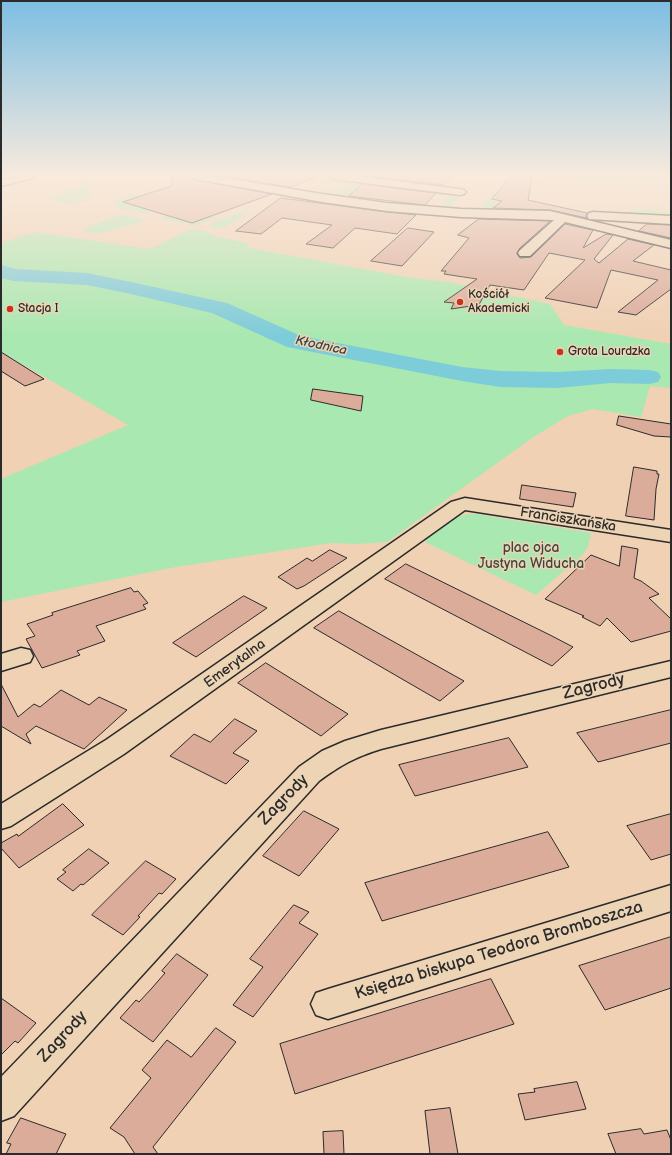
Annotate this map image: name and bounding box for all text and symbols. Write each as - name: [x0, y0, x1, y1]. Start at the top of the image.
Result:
- place label: Kościół Akademicki: [468, 288, 530, 316]
- marker: Kościół Akademicki: [455, 297, 465, 307]
- place label: Stacja I: [18, 302, 58, 316]
- marker: Stacja I: [5, 304, 15, 314]
- water label: Kłodnica: [294, 333, 348, 359]
- place label: Grota Lourdzka: [568, 345, 650, 359]
- marker: Grota Lourdzka: [555, 347, 565, 357]
- street label: Franciszkańska: [519, 504, 617, 536]
- park label: plac ojca Justyna Widucha: [478, 540, 584, 572]
- street label: Emerytalna: [201, 636, 269, 692]
- street label: Zagrody: [561, 670, 627, 704]
- street label: Zagrody: [255, 770, 313, 830]
- street label: Księdza biskupa Teodora Bromboszcza: [353, 897, 645, 1005]
- street label: Zagrody: [34, 1007, 92, 1067]

